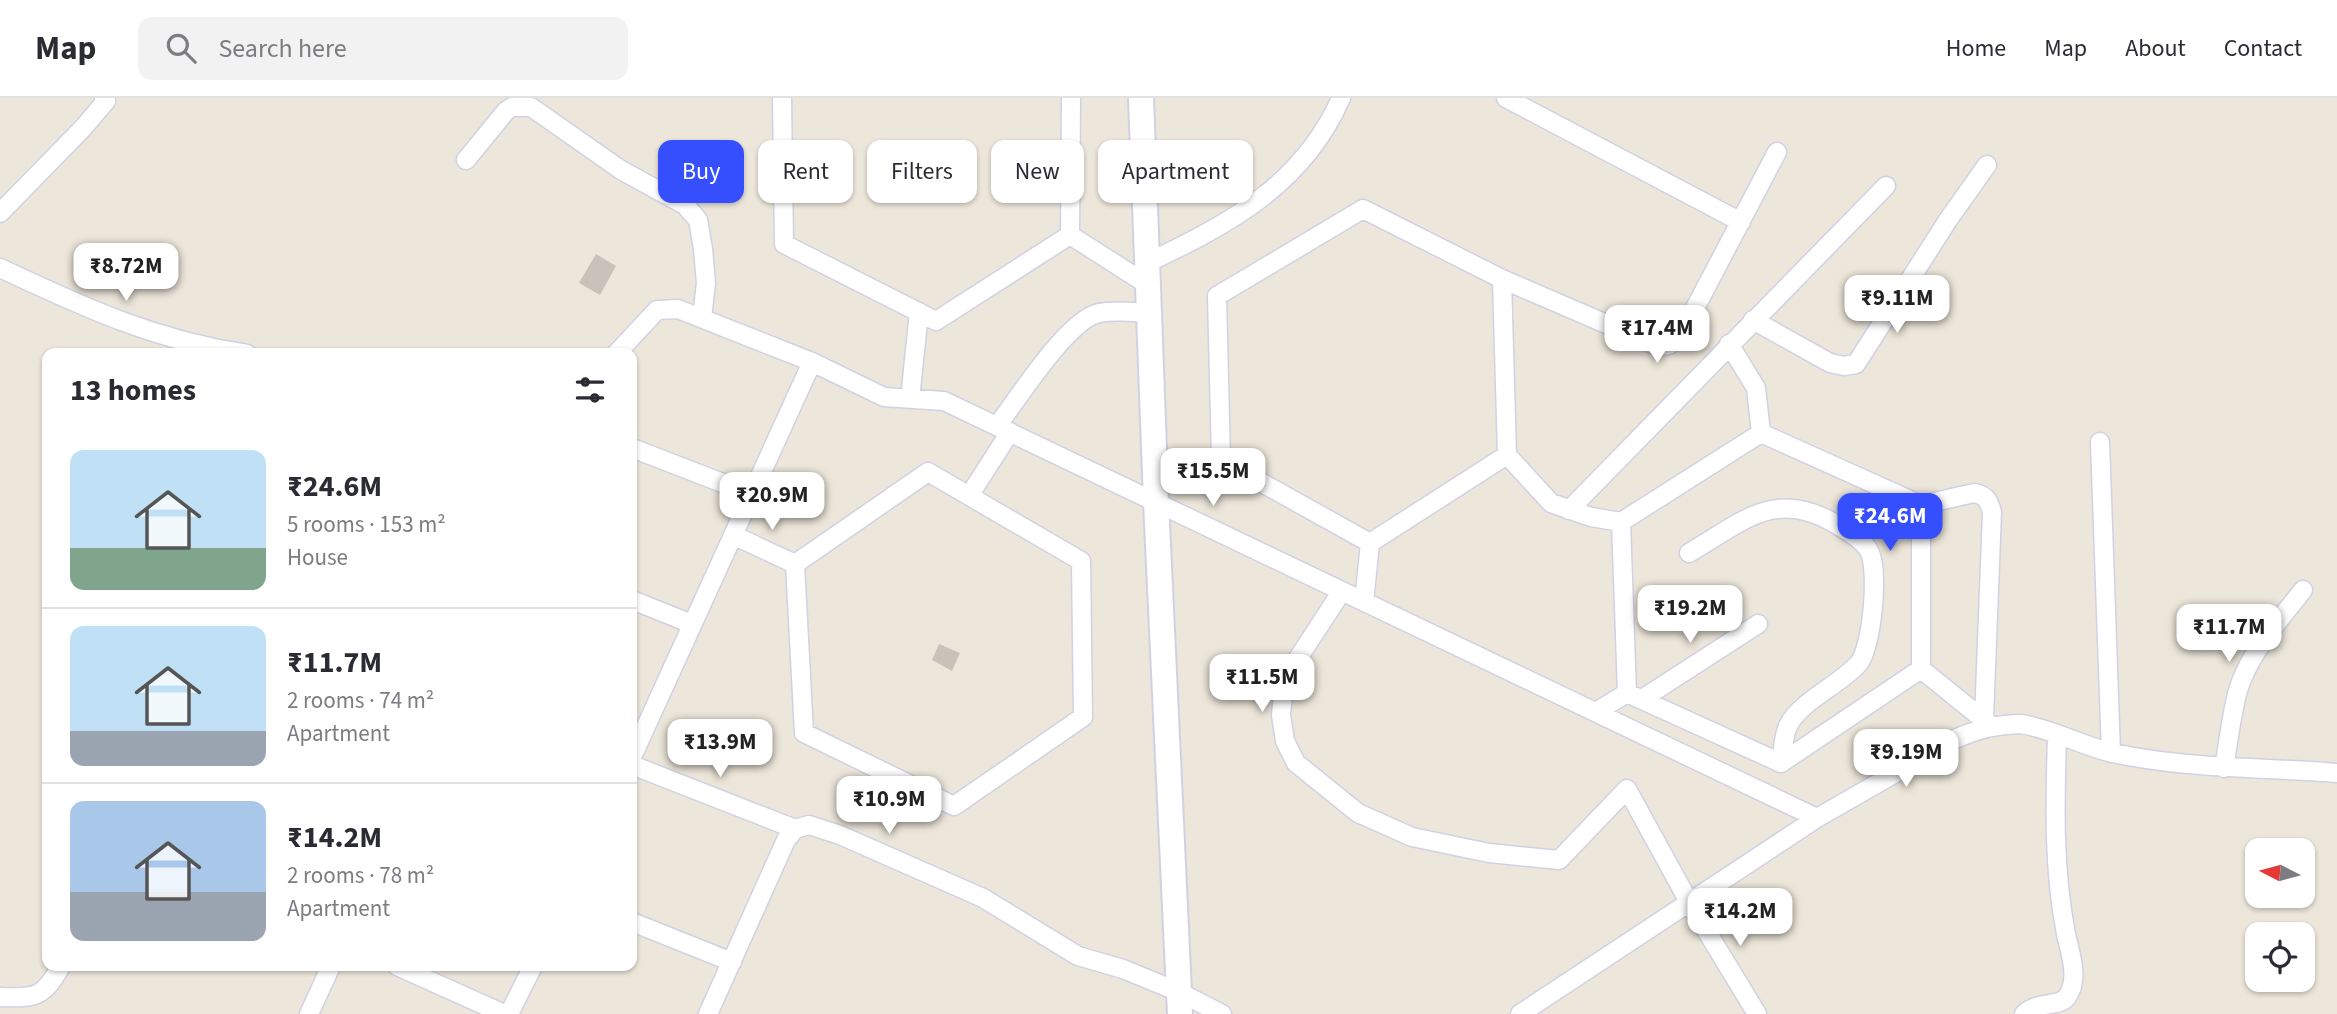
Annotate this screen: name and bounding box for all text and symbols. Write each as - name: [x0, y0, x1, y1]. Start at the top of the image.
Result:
- search box: [138, 17, 628, 80]
- text: Map: [35, 25, 96, 72]
- icon: search: [162, 29, 200, 67]
- text: Search here: [218, 30, 347, 67]
- text: Home: [1946, 31, 2006, 66]
- text: Map: [2044, 31, 2087, 66]
- text: About: [2125, 31, 2186, 66]
- text: Contact: [2224, 31, 2302, 66]
- chip: Buy: [658, 140, 744, 203]
- chip: Rent: [758, 140, 853, 203]
- chip: Filters: [867, 140, 977, 203]
- chip: New: [991, 140, 1084, 203]
- chip: Apartment: [1098, 140, 1253, 203]
- pin: ₹8.72M: [69, 244, 183, 303]
- text: ₹8.72M: [89, 249, 163, 282]
- pin: ₹9.11M: [1840, 275, 1954, 335]
- text: ₹9.11M: [1860, 281, 1934, 314]
- pin: ₹17.4M: [1600, 306, 1714, 365]
- text: ₹17.4M: [1620, 311, 1694, 344]
- text: 13 homes: [70, 369, 196, 412]
- icon: filters: [571, 371, 609, 409]
- pin: ₹15.5M: [1156, 448, 1270, 508]
- text: ₹15.5M: [1176, 454, 1250, 487]
- text: ₹24.6M: [287, 465, 382, 508]
- pin: ₹20.9M: [715, 472, 829, 532]
- icon: home: [126, 478, 210, 562]
- text: ₹20.9M: [735, 478, 809, 511]
- pin: ₹24.6M: [1833, 494, 1947, 553]
- text: ₹24.6M: [1853, 499, 1927, 532]
- text: 5 rooms · 153 m²: [287, 508, 446, 541]
- text: House: [287, 541, 348, 574]
- pin: ₹19.2M: [1633, 586, 1747, 645]
- text: ₹19.2M: [1653, 591, 1727, 624]
- pin: ₹11.7M: [2172, 604, 2286, 664]
- text: ₹11.7M: [2192, 610, 2266, 643]
- text: ₹11.7M: [287, 641, 382, 684]
- icon: home: [126, 654, 210, 738]
- pin: ₹11.5M: [1205, 654, 1319, 714]
- text: ₹11.5M: [1225, 660, 1299, 693]
- text: 2 rooms · 74 m²: [287, 684, 434, 717]
- text: Apartment: [287, 717, 390, 750]
- pin: ₹13.9M: [663, 720, 777, 779]
- text: ₹13.9M: [683, 725, 757, 758]
- pin: ₹9.19M: [1849, 730, 1963, 789]
- text: ₹9.19M: [1869, 735, 1943, 768]
- pin: ₹10.9M: [832, 776, 946, 836]
- text: ₹10.9M: [852, 782, 926, 815]
- text: ₹14.2M: [287, 816, 382, 859]
- icon: home: [126, 829, 210, 913]
- north arrow: [2245, 838, 2315, 908]
- map controls: [2245, 838, 2315, 992]
- text: 2 rooms · 78 m²: [287, 859, 434, 892]
- pin: ₹14.2M: [1683, 888, 1797, 948]
- text: Apartment: [287, 892, 390, 925]
- text: ₹14.2M: [1703, 894, 1777, 927]
- button: locate: [2245, 922, 2315, 992]

